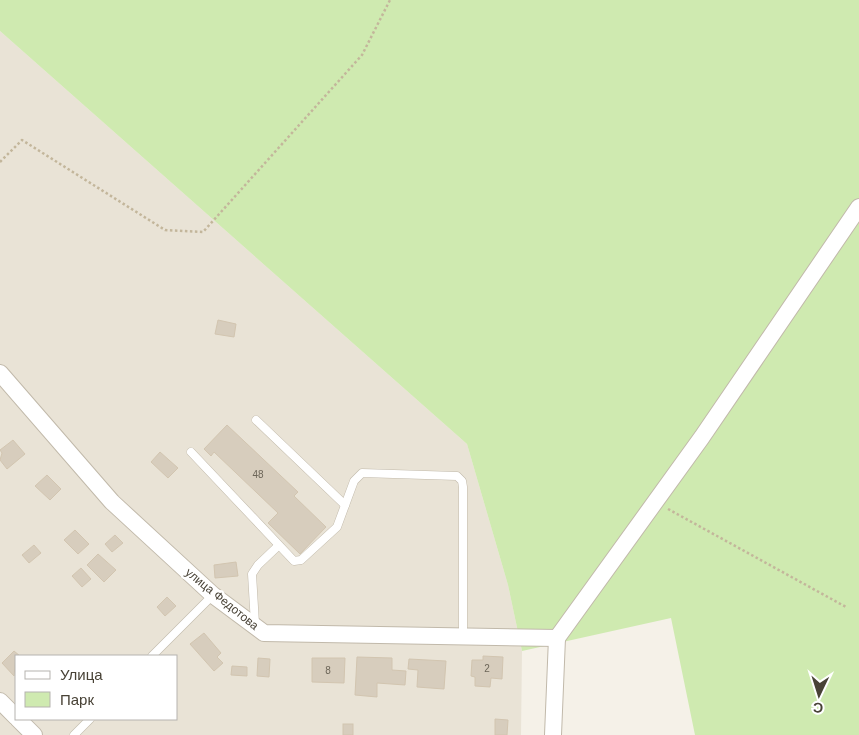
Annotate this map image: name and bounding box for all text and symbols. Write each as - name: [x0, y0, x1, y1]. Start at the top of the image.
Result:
- house number: 48: [252, 469, 264, 480]
- street label: улица Федотова: [183, 565, 262, 633]
- legend: [15, 655, 178, 720]
- house number: 2: [484, 663, 490, 674]
- house number: 8: [325, 665, 331, 676]
- text: Улица: [60, 666, 103, 683]
- north arrow: [794, 670, 844, 720]
- text: Парк: [60, 691, 94, 708]
- text: С: [812, 700, 824, 716]

